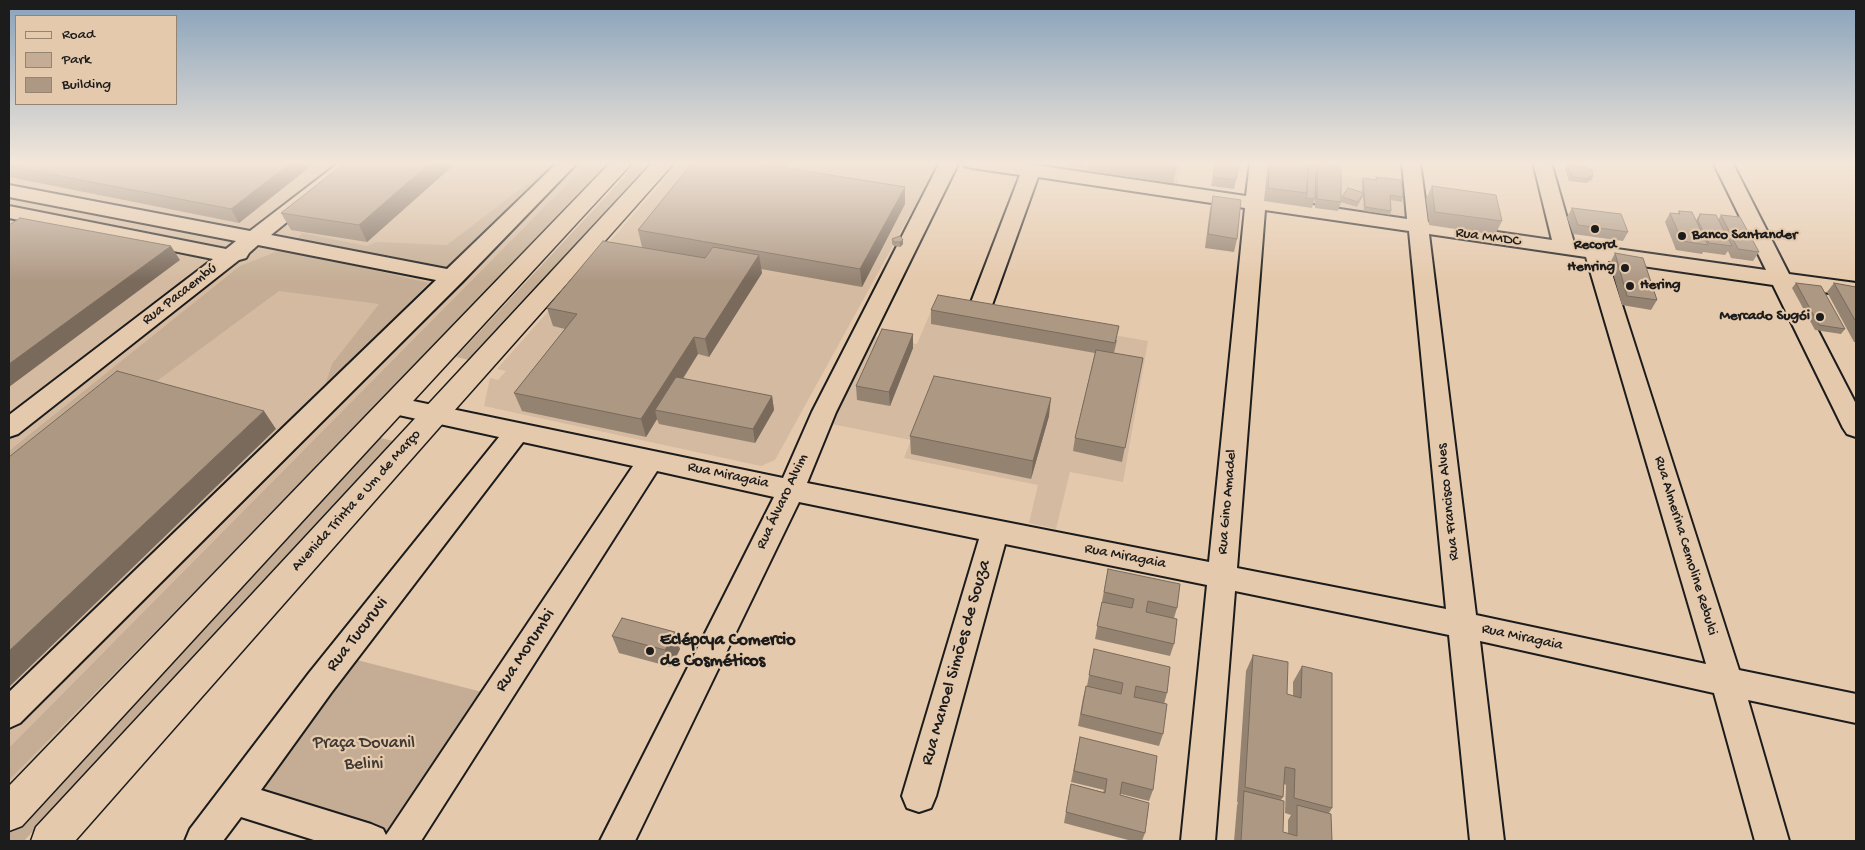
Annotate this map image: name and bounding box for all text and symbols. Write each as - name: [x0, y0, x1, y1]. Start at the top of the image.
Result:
- legend: [15, 15, 178, 105]
- text: Road: [62, 26, 95, 44]
- text: Park: [62, 51, 91, 69]
- text: Building: [62, 76, 111, 94]
- marker: Record: [1589, 223, 1601, 235]
- street label: Rua MMDC: [1454, 225, 1522, 251]
- place label: Banco Santander: [1692, 227, 1797, 245]
- marker: Banco Santander: [1676, 230, 1688, 242]
- place label: Record: [1574, 237, 1616, 255]
- place label: Henring: [1567, 259, 1615, 277]
- street label: Rua Pacaembú: [139, 260, 221, 330]
- marker: Henring: [1619, 262, 1631, 274]
- place label: Hering: [1640, 277, 1681, 295]
- marker: Hering: [1624, 280, 1636, 292]
- place label: Mercado Sugói: [1719, 308, 1810, 326]
- marker: Mercado Sugói: [1814, 311, 1826, 323]
- street label: Avenida Trinta e Um de Março: [288, 426, 426, 576]
- street label: Rua Francisco Alves: [1434, 443, 1464, 561]
- street label: Rua Gino Amadel: [1214, 449, 1242, 555]
- street label: Rua Álvaro Alvim: [753, 451, 813, 553]
- street label: Rua Almerina Cemoline Rebulci: [1649, 454, 1721, 638]
- street label: Rua Miragaia: [686, 459, 770, 493]
- street label: Rua Miragaia: [1083, 540, 1167, 574]
- street label: Rua Manoel Simões de Souza: [917, 558, 997, 768]
- street label: Rua Tucuruvi: [322, 593, 394, 677]
- street label: Rua Morumbi: [491, 605, 561, 697]
- street label: Rua Miragaia: [1480, 621, 1564, 655]
- place label: Eclépcya Comercio de Cosméticos: [660, 630, 796, 672]
- marker: Eclépcya Comercio de Cosméticos: [644, 645, 656, 657]
- park label: Praça Dovanil Belini: [313, 733, 415, 776]

